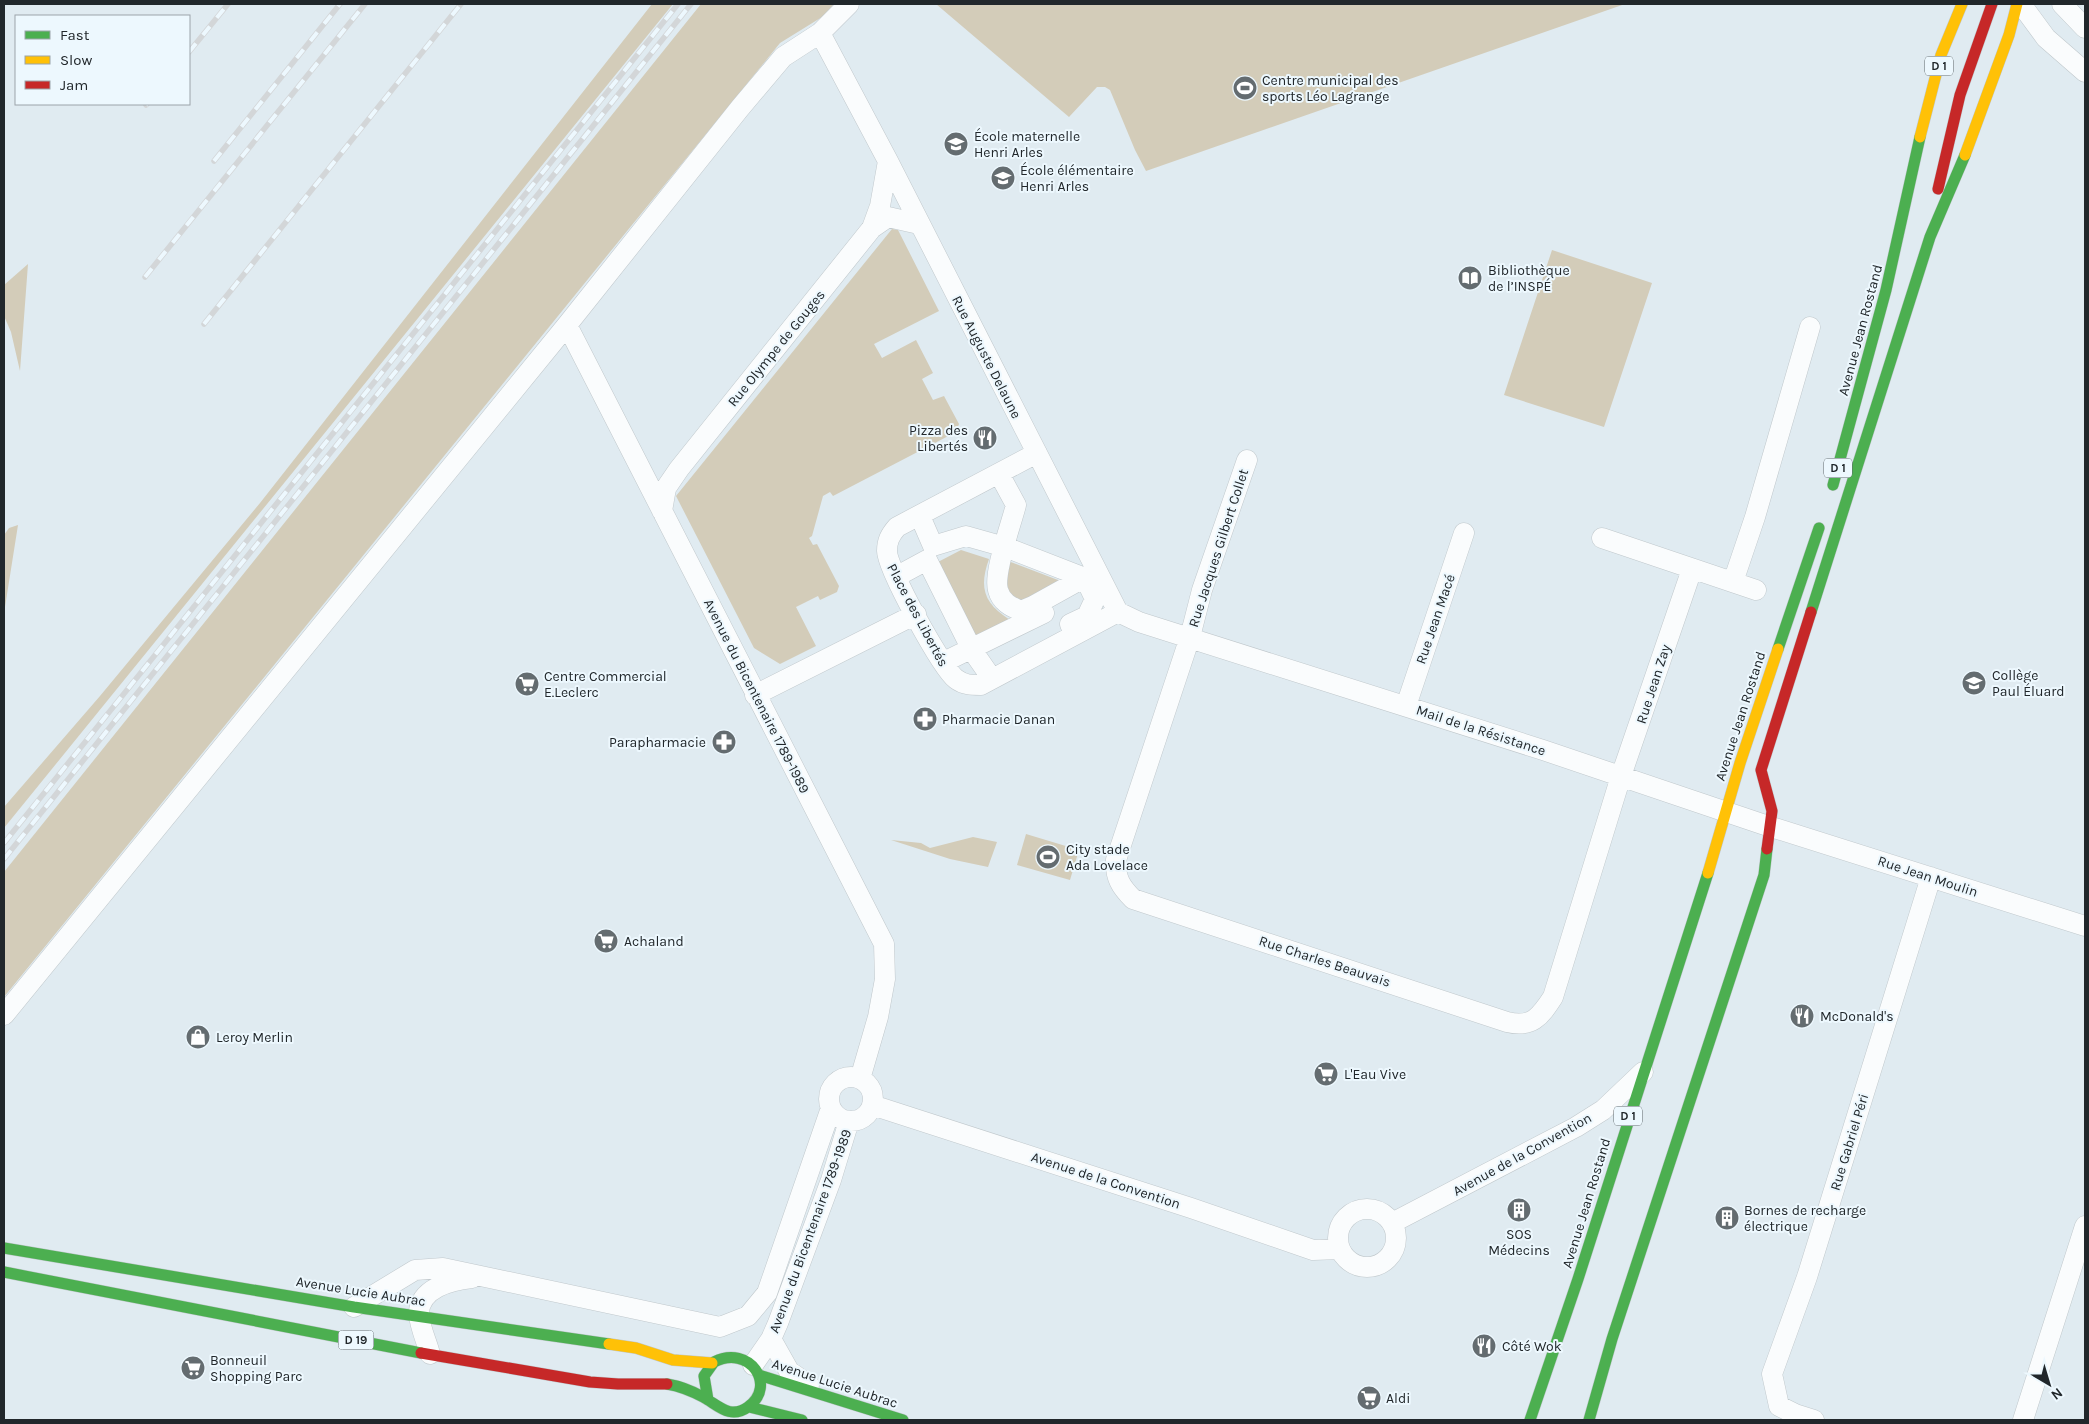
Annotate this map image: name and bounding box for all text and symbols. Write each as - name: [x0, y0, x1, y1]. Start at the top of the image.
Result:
- legend: [15, 15, 190, 105]
- text: Fast: [60, 26, 90, 44]
- text: Slow: [60, 51, 92, 69]
- road number: D 1: [1925, 56, 1953, 76]
- place label: Centre municipal des sports Léo Lagrange: [1262, 72, 1399, 105]
- sports icon: Centre municipal des sports Léo Lagrange: [1232, 75, 1258, 101]
- text: Jam: [60, 76, 88, 94]
- place label: École maternelle Henri Arles: [974, 127, 1080, 161]
- school or university icon: École maternelle Henri Arles: [943, 131, 969, 157]
- place label: École élémentaire Henri Arles: [1020, 161, 1134, 195]
- school or university icon: École élémentaire Henri Arles: [990, 165, 1016, 191]
- place label: Bibliothèque de l’INSPÉ: [1488, 262, 1570, 295]
- street label: Avenue Jean Rostand: [1835, 263, 1886, 398]
- library icon: Bibliothèque de l’INSPÉ: [1457, 265, 1483, 291]
- street label: Rue Olympe de Gouges: [724, 287, 829, 410]
- street label: Rue Auguste Delaune: [948, 293, 1025, 422]
- place label: Pizza des Libertés: [909, 422, 968, 455]
- restaurant icon: Pizza des Libertés: [972, 425, 998, 451]
- road number: D 1: [1824, 458, 1852, 478]
- street label: Rue Jacques Gilbert Collet: [1185, 467, 1252, 629]
- street label: Place des Libertés: [883, 561, 952, 670]
- street label: Rue Jean Macé: [1412, 572, 1459, 666]
- street label: Avenue du Bicentenaire 1789-1989: [700, 596, 813, 796]
- street label: Rue Jean Zay: [1633, 642, 1674, 726]
- street label: Avenue Jean Rostand: [1712, 649, 1769, 783]
- place label: Collège Paul Éluard: [1992, 667, 2065, 700]
- place label: Centre Commercial E.Leclerc: [544, 668, 667, 701]
- school or university icon: Collège Paul Éluard: [1961, 670, 1987, 696]
- supermarket icon: Centre Commercial E.Leclerc: [514, 671, 540, 697]
- street label: Mail de la Résistance: [1414, 701, 1548, 759]
- pharmacy icon: Pharmacie Danan: [912, 706, 938, 732]
- place label: Pharmacie Danan: [942, 711, 1055, 728]
- pharmacy icon: Parapharmacie: [711, 729, 737, 755]
- place label: Parapharmacie: [609, 734, 706, 751]
- place label: City stade Ada Lovelace: [1066, 841, 1148, 874]
- sports icon: City stade Ada Lovelace: [1035, 844, 1061, 870]
- street label: Rue Jean Moulin: [1876, 852, 1980, 901]
- supermarket icon: Achaland: [593, 928, 619, 954]
- street label: Rue Charles Beauvais: [1257, 932, 1393, 991]
- place label: Achaland: [624, 933, 684, 950]
- restaurant icon: McDonald's: [1789, 1003, 1815, 1029]
- place label: McDonald's: [1820, 1008, 1894, 1025]
- shop icon: Leroy Merlin: [185, 1024, 211, 1050]
- place label: Leroy Merlin: [216, 1029, 293, 1046]
- supermarket icon: L'Eau Vive: [1313, 1061, 1339, 1087]
- place label: L'Eau Vive: [1344, 1066, 1406, 1083]
- street label: Rue Gabriel Péri: [1827, 1092, 1872, 1193]
- road number: D 1: [1614, 1106, 1642, 1126]
- street label: Avenue de la Convention: [1450, 1109, 1595, 1200]
- street label: Avenue du Bicentenaire 1789-1989: [766, 1127, 855, 1335]
- street label: Avenue Jean Rostand: [1559, 1136, 1614, 1270]
- street label: Avenue de la Convention: [1029, 1148, 1183, 1213]
- building icon: SOS Médecins: [1506, 1197, 1532, 1223]
- place label: Bornes de recharge électrique: [1744, 1202, 1866, 1235]
- building icon: Bornes de recharge électrique: [1714, 1205, 1740, 1231]
- place label: SOS Médecins: [1488, 1226, 1550, 1259]
- street label: Avenue Lucie Aubrac: [295, 1273, 427, 1310]
- road number: D 19: [338, 1330, 374, 1350]
- restaurant icon: Côté Wok: [1471, 1333, 1497, 1359]
- place label: Côté Wok: [1502, 1338, 1562, 1355]
- place label: Bonneuil Shopping Parc: [210, 1352, 303, 1385]
- supermarket icon: Bonneuil Shopping Parc: [180, 1355, 206, 1381]
- street label: Avenue Lucie Aubrac: [770, 1355, 900, 1412]
- north arrow: [2024, 1359, 2074, 1409]
- text: N: [2048, 1384, 2066, 1404]
- supermarket icon: Aldi: [1356, 1385, 1382, 1411]
- place label: Aldi: [1386, 1390, 1410, 1407]

